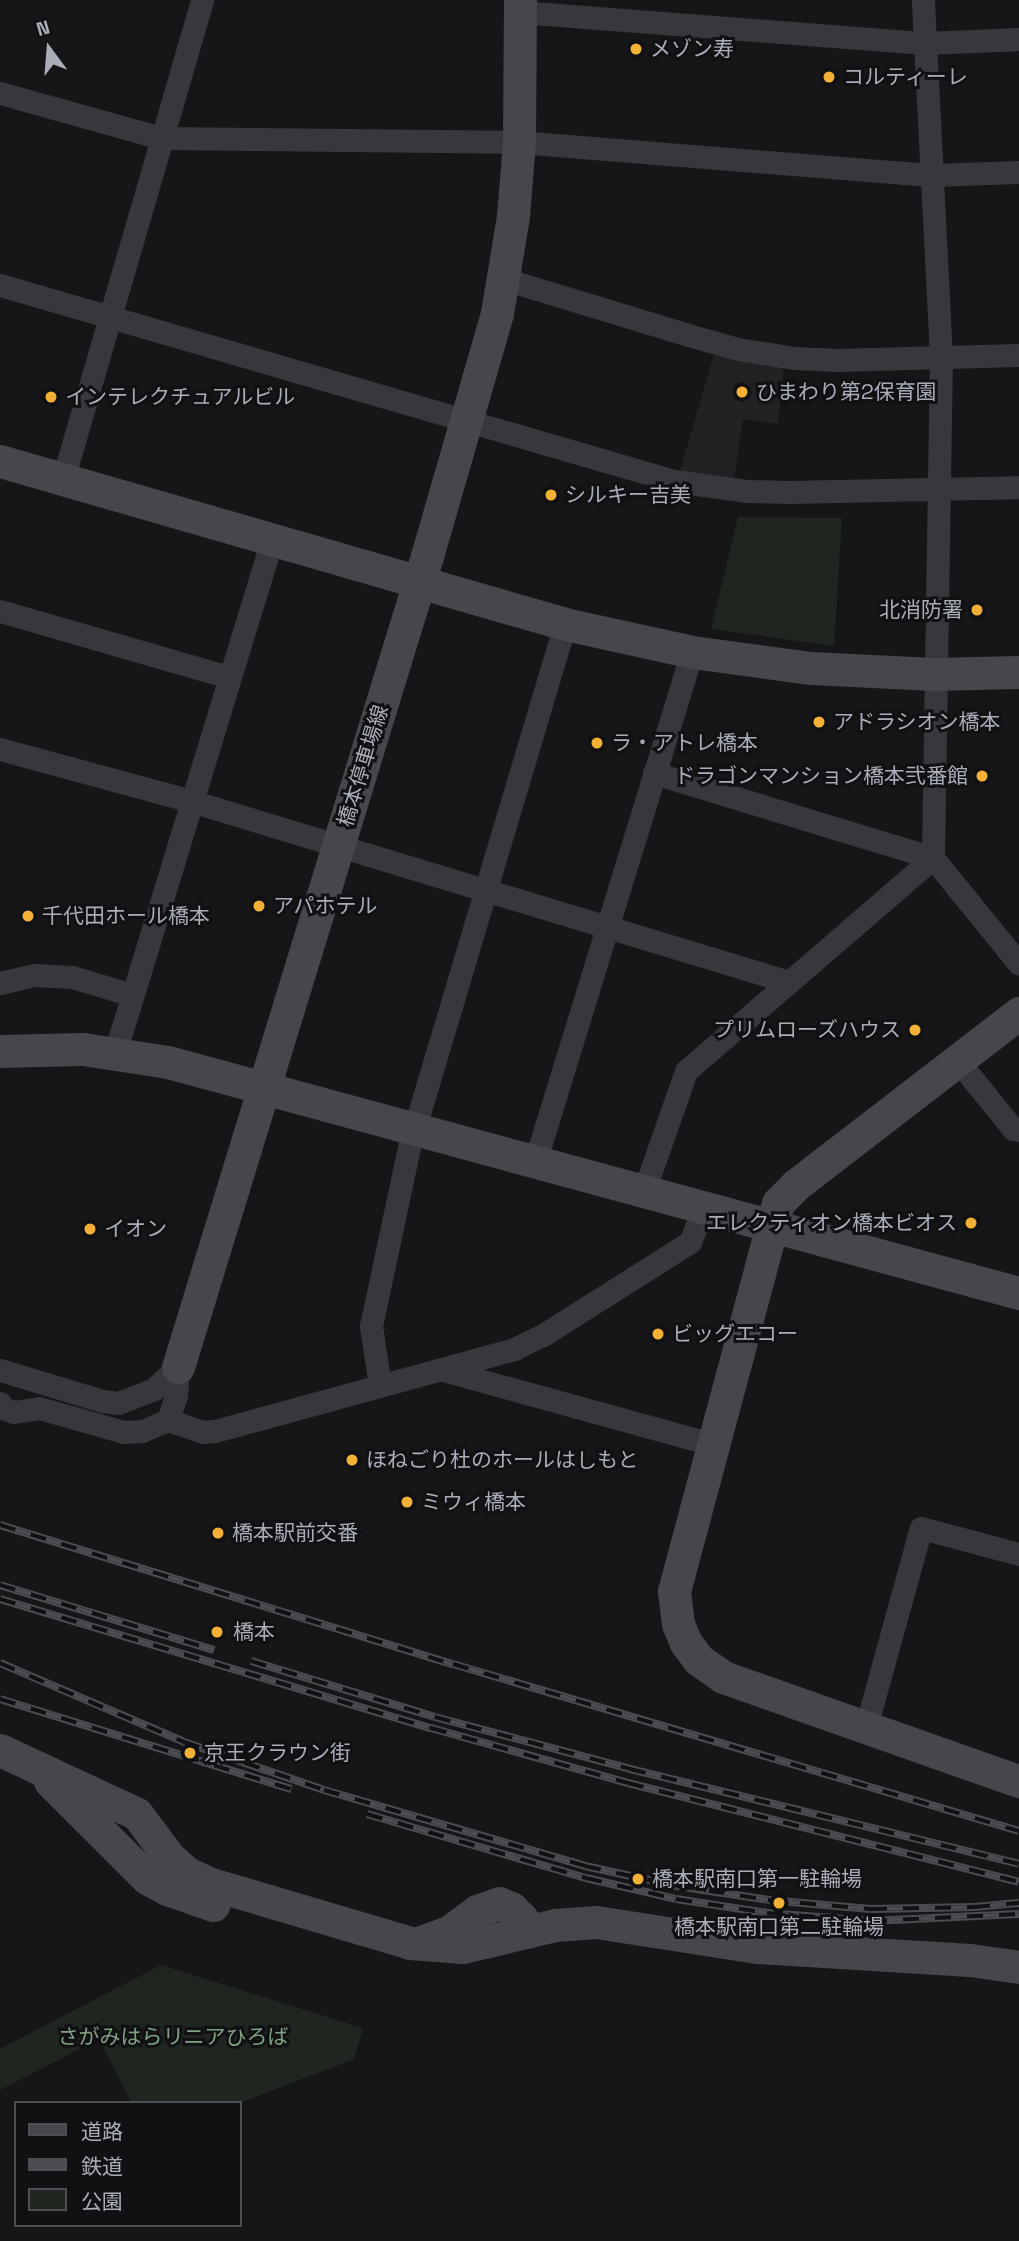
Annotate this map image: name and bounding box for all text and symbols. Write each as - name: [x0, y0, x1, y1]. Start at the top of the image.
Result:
- north arrow: [14, 14, 84, 84]
- text: N: [34, 15, 53, 42]
- place label: メゾン寿: [650, 36, 734, 62]
- marker: メゾン寿: [628, 41, 644, 57]
- place label: コルティーレ: [843, 64, 969, 90]
- marker: コルティーレ: [821, 69, 837, 85]
- place label: ひまわり第2保育園: [756, 379, 937, 405]
- place label: インテレクチュアルビル: [65, 384, 296, 410]
- marker: ひまわり第2保育園: [734, 384, 750, 400]
- marker: インテレクチュアルビル: [43, 389, 59, 405]
- place label: シルキー吉美: [565, 482, 691, 508]
- marker: シルキー吉美: [543, 487, 559, 503]
- place label: 北消防署: [879, 597, 963, 623]
- marker: 北消防署: [969, 602, 985, 618]
- street label: 橋本停車場線: [333, 702, 393, 830]
- place label: アドラシオン橋本: [833, 709, 1001, 735]
- marker: アドラシオン橋本: [811, 714, 827, 730]
- place label: ラ・アトレ橋本: [611, 730, 758, 756]
- marker: ラ・アトレ橋本: [589, 735, 605, 751]
- place label: ドラゴンマンション橋本弐番館: [674, 763, 968, 789]
- marker: ドラゴンマンション橋本弐番館: [974, 768, 990, 784]
- place label: アパホテル: [273, 893, 378, 919]
- marker: アパホテル: [251, 898, 267, 914]
- place label: 千代田ホール橋本: [42, 903, 210, 929]
- marker: 千代田ホール橋本: [20, 908, 36, 924]
- place label: プリムローズハウス: [712, 1017, 901, 1043]
- marker: プリムローズハウス: [907, 1022, 923, 1038]
- place label: エレクティオン橋本ビオス: [705, 1210, 957, 1236]
- marker: エレクティオン橋本ビオス: [963, 1215, 979, 1231]
- place label: イオン: [104, 1216, 167, 1242]
- marker: イオン: [82, 1221, 98, 1237]
- place label: ビッグエコー: [672, 1321, 798, 1347]
- marker: ビッグエコー: [650, 1326, 666, 1342]
- place label: ほねごり杜のホールはしもと: [366, 1447, 639, 1473]
- marker: ほねごり杜のホールはしもと: [344, 1452, 360, 1468]
- place label: ミウィ橋本: [421, 1489, 526, 1515]
- marker: ミウィ橋本: [399, 1494, 415, 1510]
- place label: 橋本駅前交番: [232, 1520, 358, 1546]
- marker: 橋本駅前交番: [210, 1525, 226, 1541]
- place label: 橋本: [233, 1619, 275, 1645]
- marker: 橋本: [207, 1622, 227, 1642]
- place label: 京王クラウン街: [204, 1740, 351, 1766]
- marker: 京王クラウン街: [182, 1745, 198, 1761]
- place label: 橋本駅南口第一駐輪場: [652, 1866, 862, 1892]
- marker: 橋本駅南口第一駐輪場: [630, 1871, 646, 1887]
- marker: 橋本駅南口第二駐輪場: [771, 1895, 787, 1911]
- place label: 橋本駅南口第二駐輪場: [674, 1914, 884, 1940]
- park label: さがみはらリニアひろば: [58, 2024, 288, 2050]
- legend: [14, 2101, 242, 2227]
- text: 道路: [81, 2118, 123, 2145]
- text: 鉄道: [81, 2153, 123, 2180]
- text: 公園: [81, 2188, 123, 2215]

